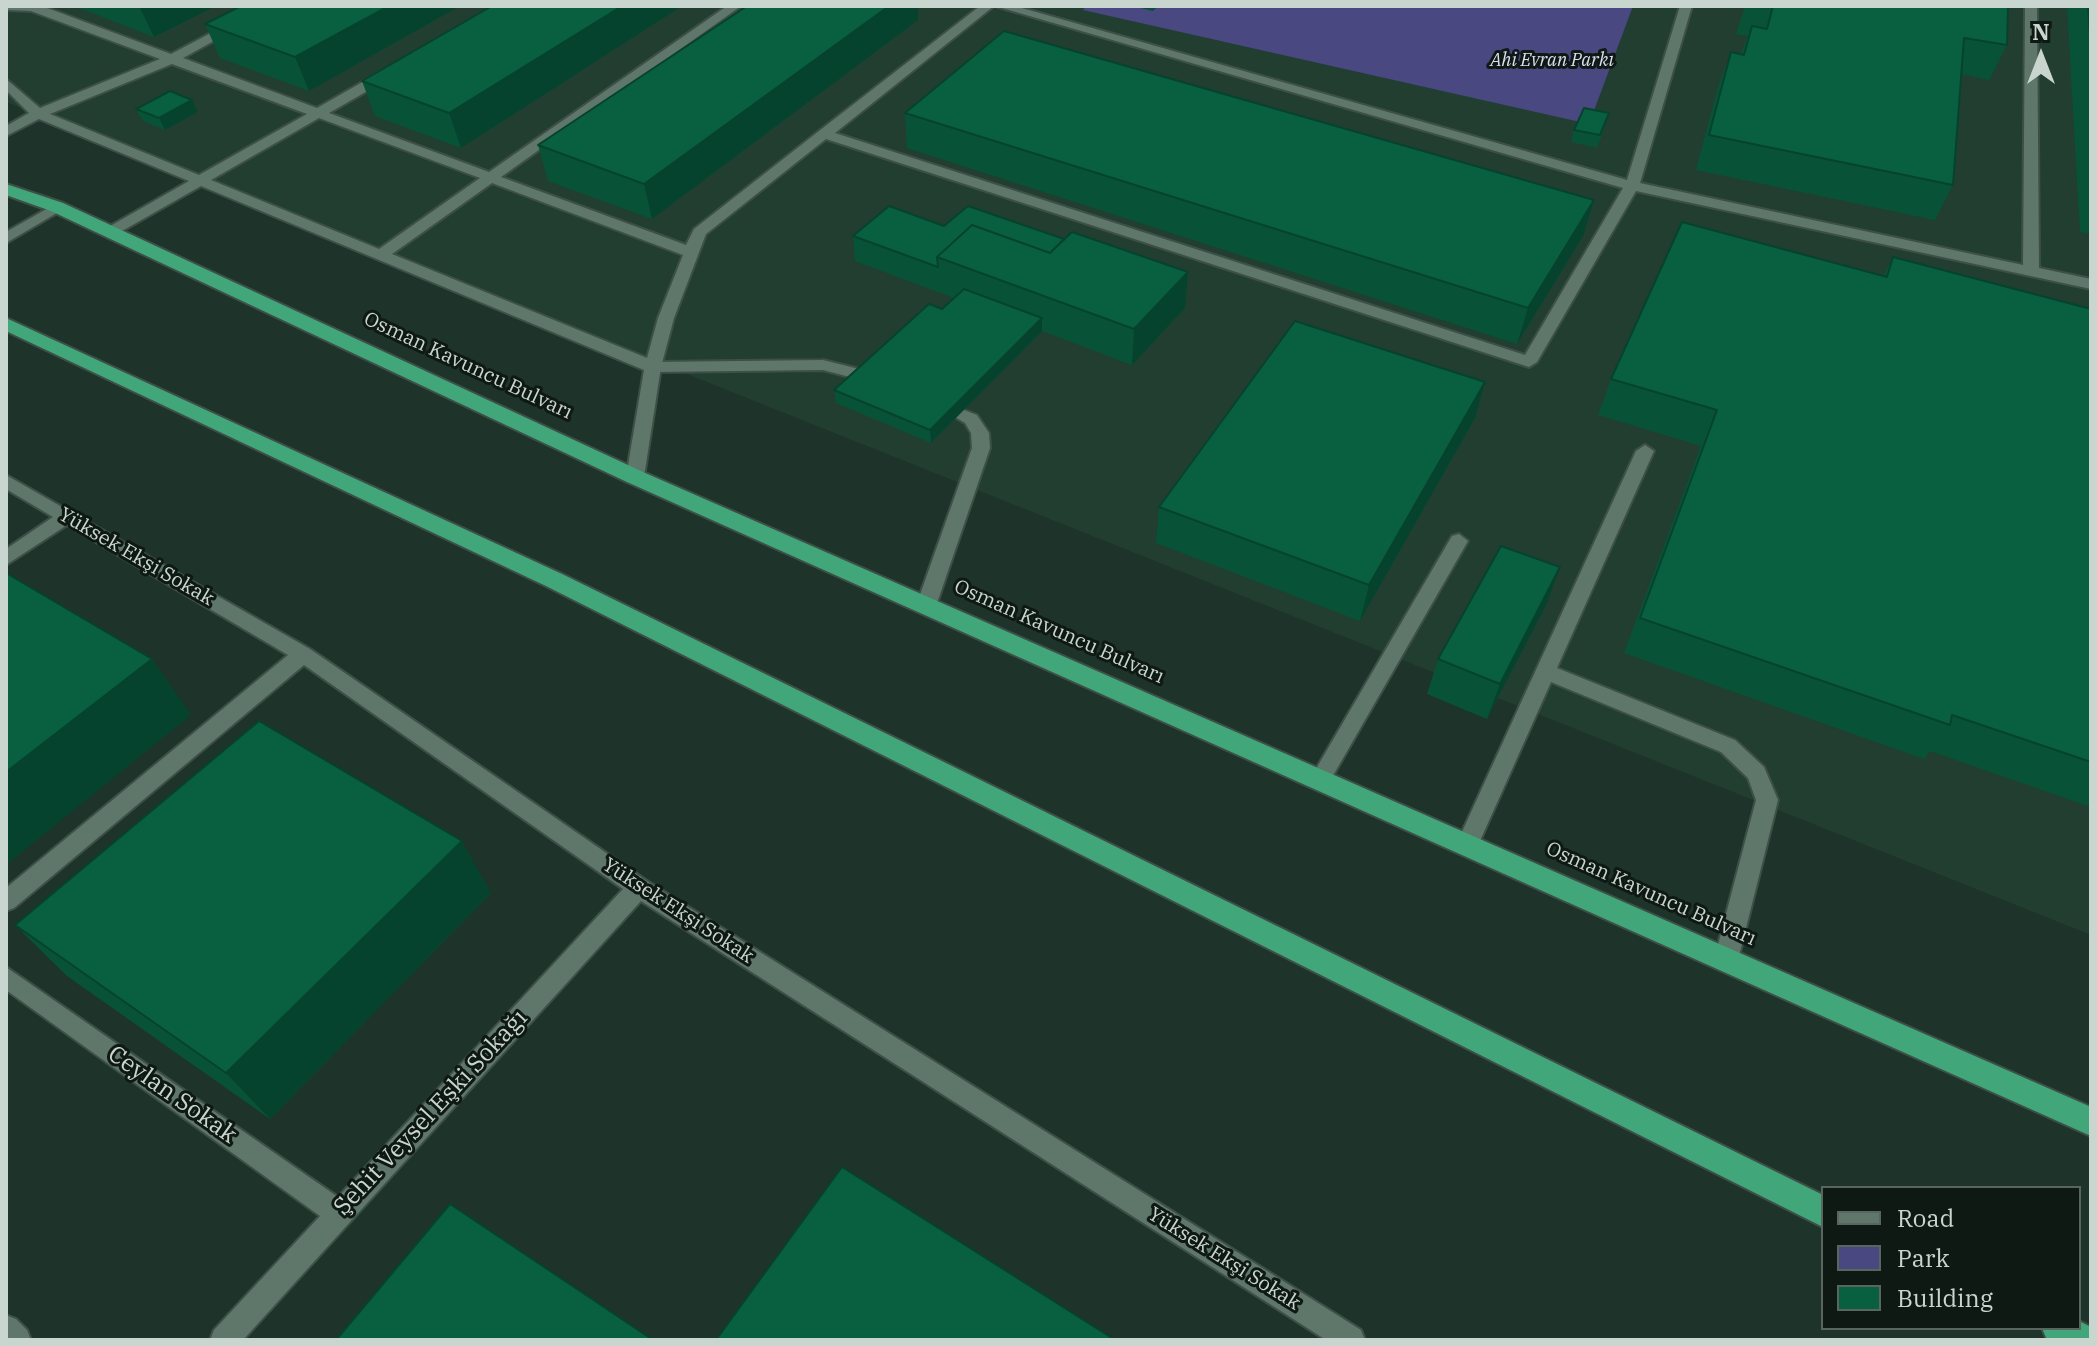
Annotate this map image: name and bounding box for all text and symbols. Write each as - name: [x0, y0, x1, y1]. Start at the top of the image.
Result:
- north arrow: [2001, 16, 2081, 96]
- text: N: [2032, 17, 2050, 46]
- park label: Ahi Evran Parkı: [1490, 50, 1614, 72]
- street label: Osman Kavuncu Bulvarı: [360, 307, 576, 425]
- street label: Yüksek Ekşi Sokak: [54, 503, 218, 611]
- street label: Osman Kavuncu Bulvarı: [950, 575, 1168, 689]
- street label: Osman Kavuncu Bulvarı: [1542, 837, 1760, 951]
- street label: Yüksek Ekşi Sokak: [598, 853, 758, 969]
- street label: Şehit Veysel Eşki Sokağı: [328, 1004, 534, 1222]
- street label: Ceylan Sokak: [102, 1040, 242, 1150]
- legend: [1821, 1186, 2081, 1330]
- street label: Yüksek Ekşi Sokak: [1143, 1202, 1305, 1316]
- text: Road: [1897, 1202, 1954, 1234]
- text: Park: [1897, 1242, 1949, 1274]
- text: Building: [1897, 1282, 1993, 1314]

